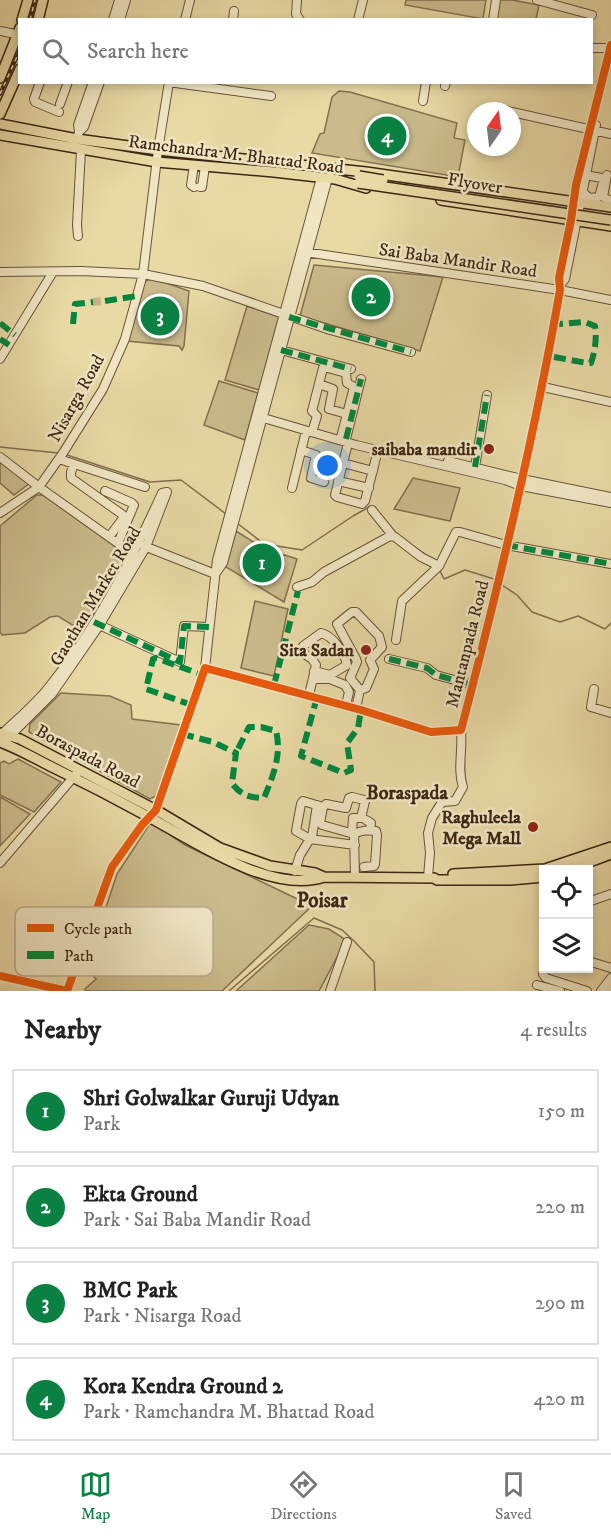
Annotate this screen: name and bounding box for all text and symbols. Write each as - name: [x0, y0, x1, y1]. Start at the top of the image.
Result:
- search box: [18, 18, 593, 84]
- icon: search: [39, 35, 72, 68]
- text: Search here: [87, 38, 189, 65]
- north arrow: [467, 102, 521, 156]
- pin: 4: [368, 114, 406, 158]
- street label: Ramchandra M. Bhattad Road: [127, 131, 345, 179]
- street label: Flyover: [446, 169, 504, 199]
- street label: Sai Baba Mandir Road: [377, 239, 538, 283]
- pin: 2: [352, 274, 391, 320]
- pin: 3: [140, 294, 180, 338]
- street label: Nisarga Road: [44, 351, 110, 446]
- place label: saibaba mandir: [372, 439, 477, 461]
- marker: saibaba mandir: [482, 442, 496, 456]
- your location: [313, 451, 342, 480]
- street label: Gaothan Market Road: [45, 523, 146, 670]
- pin: 1: [242, 540, 282, 586]
- street label: Mantanpada Road: [441, 578, 494, 710]
- place label: Sita Sadan: [280, 640, 355, 662]
- marker: Sita Sadan: [359, 643, 373, 657]
- street label: Boraspada Road: [32, 720, 143, 794]
- district label: Boraspada: [366, 781, 448, 806]
- place label: Raghuleela Mega Mall: [441, 807, 522, 850]
- marker: Raghuleela Mega Mall: [526, 820, 540, 834]
- map controls: [539, 865, 593, 973]
- button: locate: [539, 865, 593, 919]
- district label: Poisar: [296, 888, 349, 914]
- legend: [15, 907, 213, 976]
- text: Cycle path: [64, 919, 133, 939]
- button: layers: [539, 919, 593, 973]
- text: Path: [64, 946, 94, 966]
- text: Nearby: [24, 1014, 101, 1047]
- text: 4 results: [520, 1018, 587, 1043]
- text: Shri Golwalkar Guruji Udyan: [83, 1085, 339, 1112]
- text: 1: [42, 1099, 49, 1124]
- text: 150 m: [538, 1099, 585, 1124]
- text: Park: [83, 1112, 120, 1137]
- text: Ekta Ground: [83, 1181, 198, 1208]
- text: 2: [41, 1195, 50, 1220]
- text: 220 m: [535, 1195, 585, 1220]
- text: Park · Sai Baba Mandir Road: [83, 1208, 311, 1233]
- text: BMC Park: [83, 1277, 177, 1304]
- text: 3: [42, 1291, 49, 1316]
- text: 290 m: [535, 1291, 585, 1316]
- text: Park · Nisarga Road: [83, 1304, 241, 1329]
- text: Kora Kendra Ground 2: [83, 1373, 283, 1400]
- text: 4: [40, 1387, 51, 1412]
- text: 420 m: [534, 1387, 585, 1412]
- text: Park · Ramchandra M. Bhattad Road: [83, 1400, 375, 1425]
- tab: Map: [79, 1468, 112, 1524]
- tab: Directions: [270, 1468, 337, 1524]
- tab: Saved: [495, 1468, 532, 1524]

